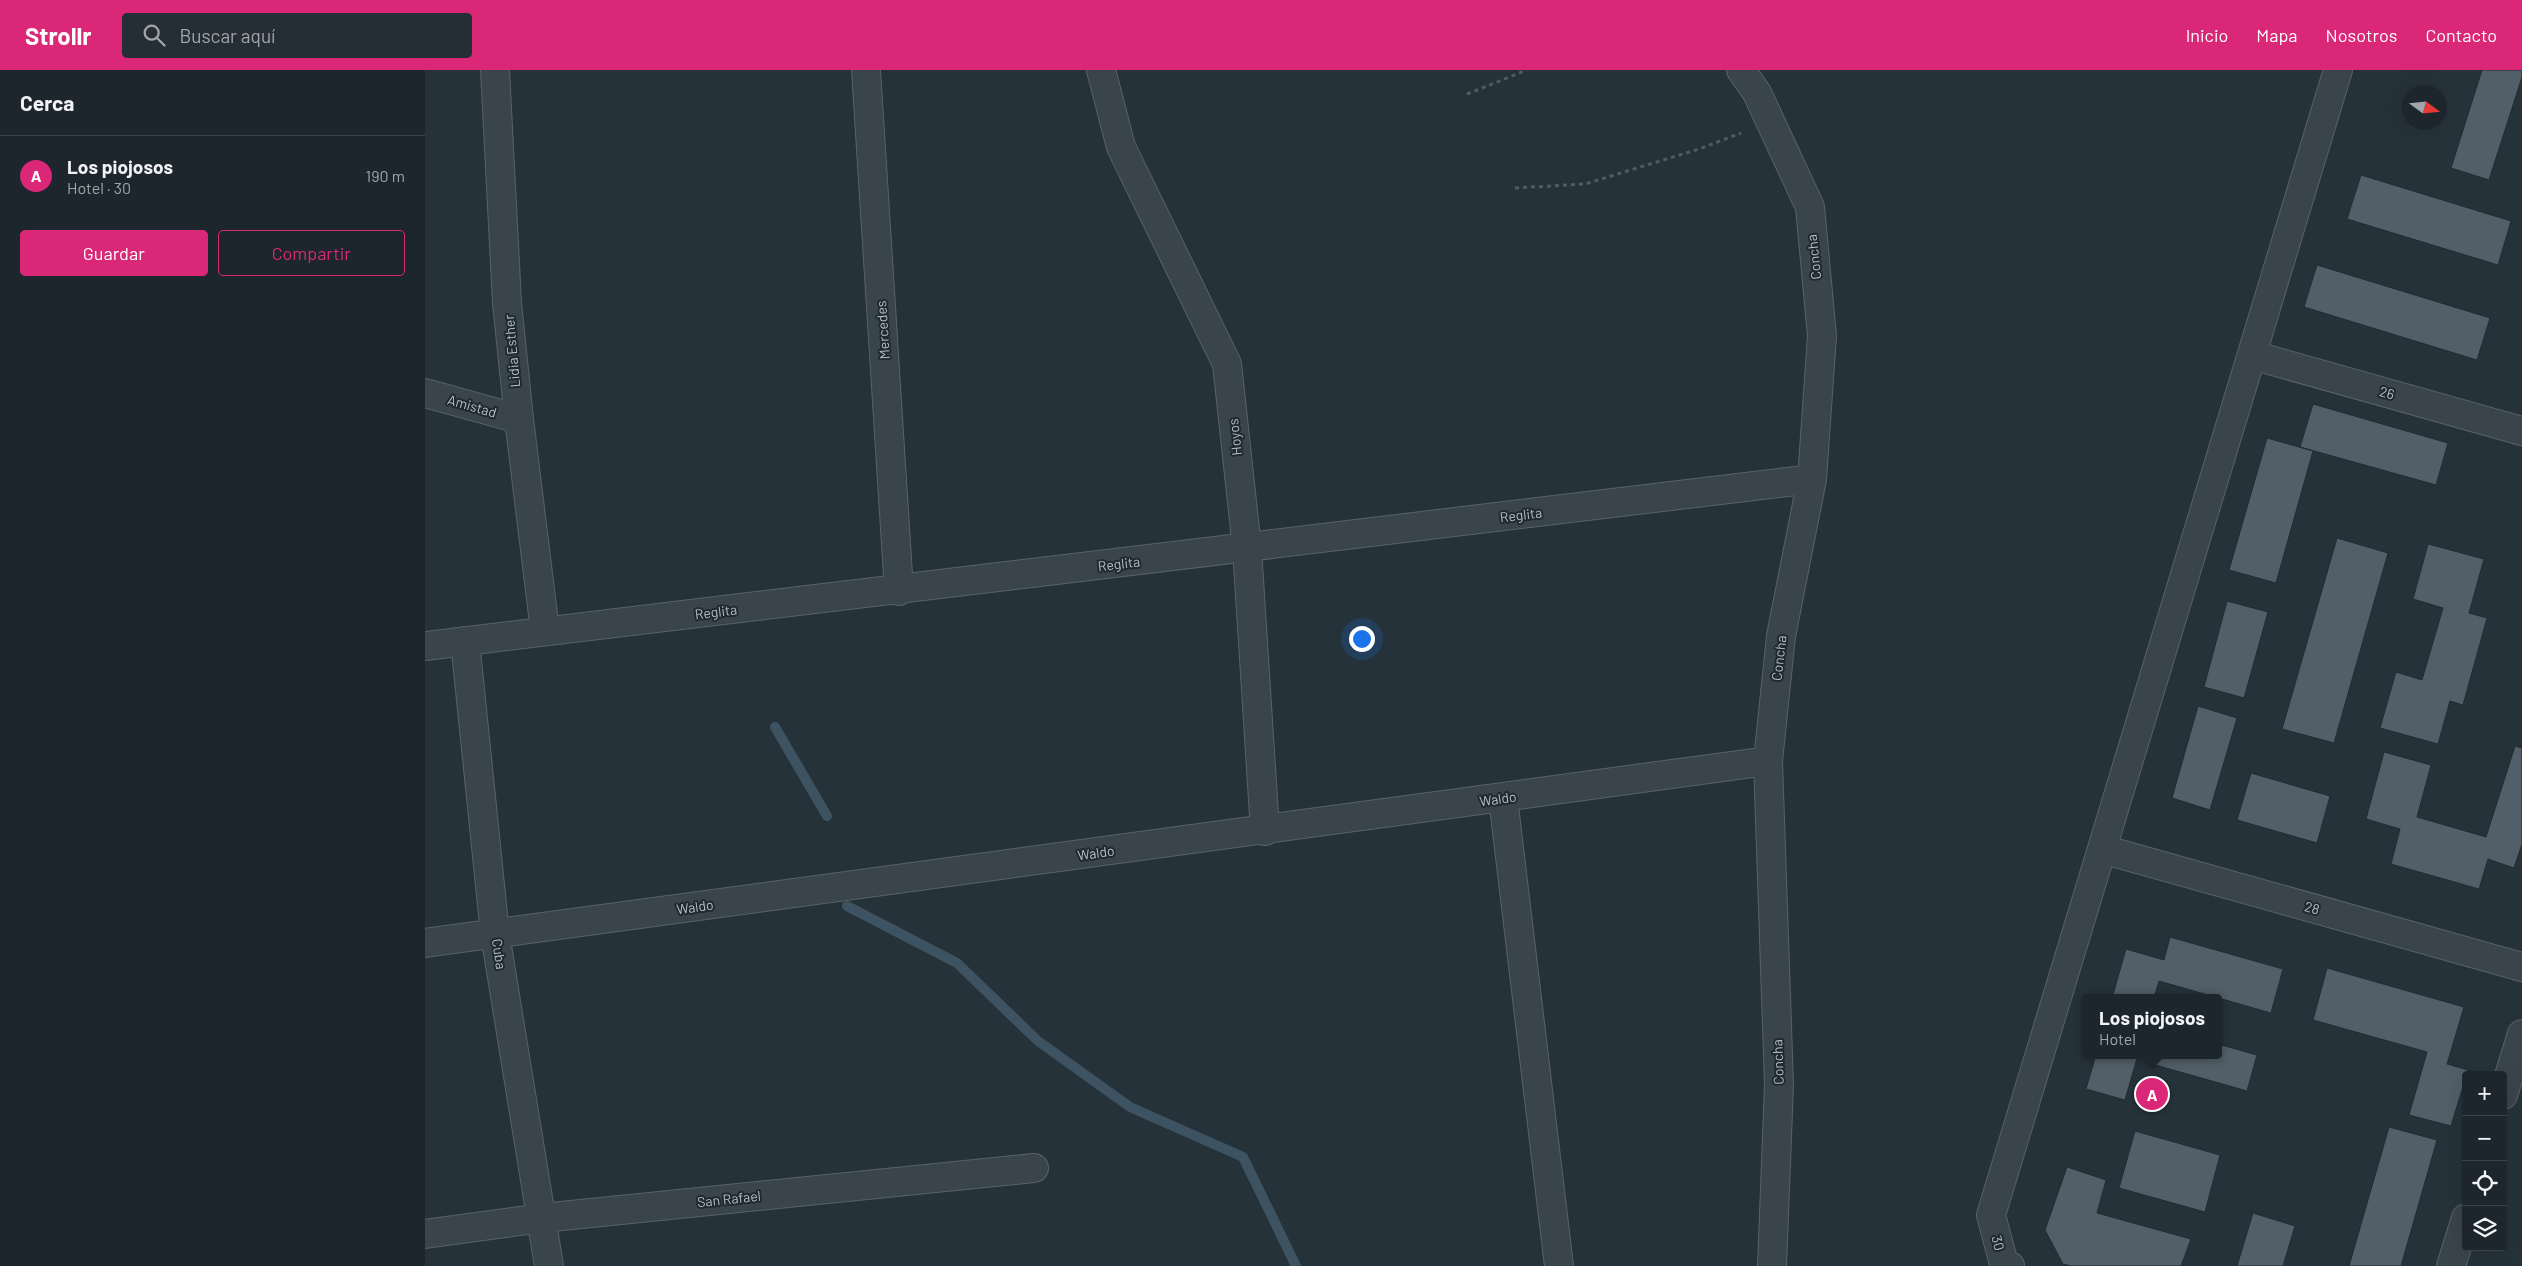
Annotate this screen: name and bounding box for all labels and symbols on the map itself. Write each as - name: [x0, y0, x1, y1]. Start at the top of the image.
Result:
- north arrow: [2402, 85, 2447, 130]
- street label: Concha: [1803, 234, 1824, 281]
- street label: Mercedes: [872, 300, 893, 360]
- street label: Lidia Esther: [500, 314, 523, 388]
- street label: 26: [2378, 382, 2397, 403]
- street label: Amistad: [446, 390, 499, 421]
- street label: Hoyos: [1224, 417, 1245, 456]
- street label: Reglita: [1499, 503, 1543, 526]
- street label: Reglita: [1097, 552, 1141, 575]
- street label: Reglita: [694, 600, 738, 623]
- your location: [1349, 626, 1375, 652]
- street label: Concha: [1767, 634, 1790, 682]
- street label: Waldo: [1478, 787, 1518, 810]
- street label: Waldo: [1076, 841, 1116, 864]
- street label: Waldo: [675, 895, 715, 918]
- street label: 28: [2303, 897, 2322, 918]
- street label: Cuba: [489, 937, 510, 970]
- street label: Concha: [1768, 1039, 1787, 1085]
- pin: A: [2136, 1075, 2168, 1113]
- street label: San Rafael: [696, 1187, 762, 1210]
- street label: 30: [1988, 1233, 2009, 1252]

